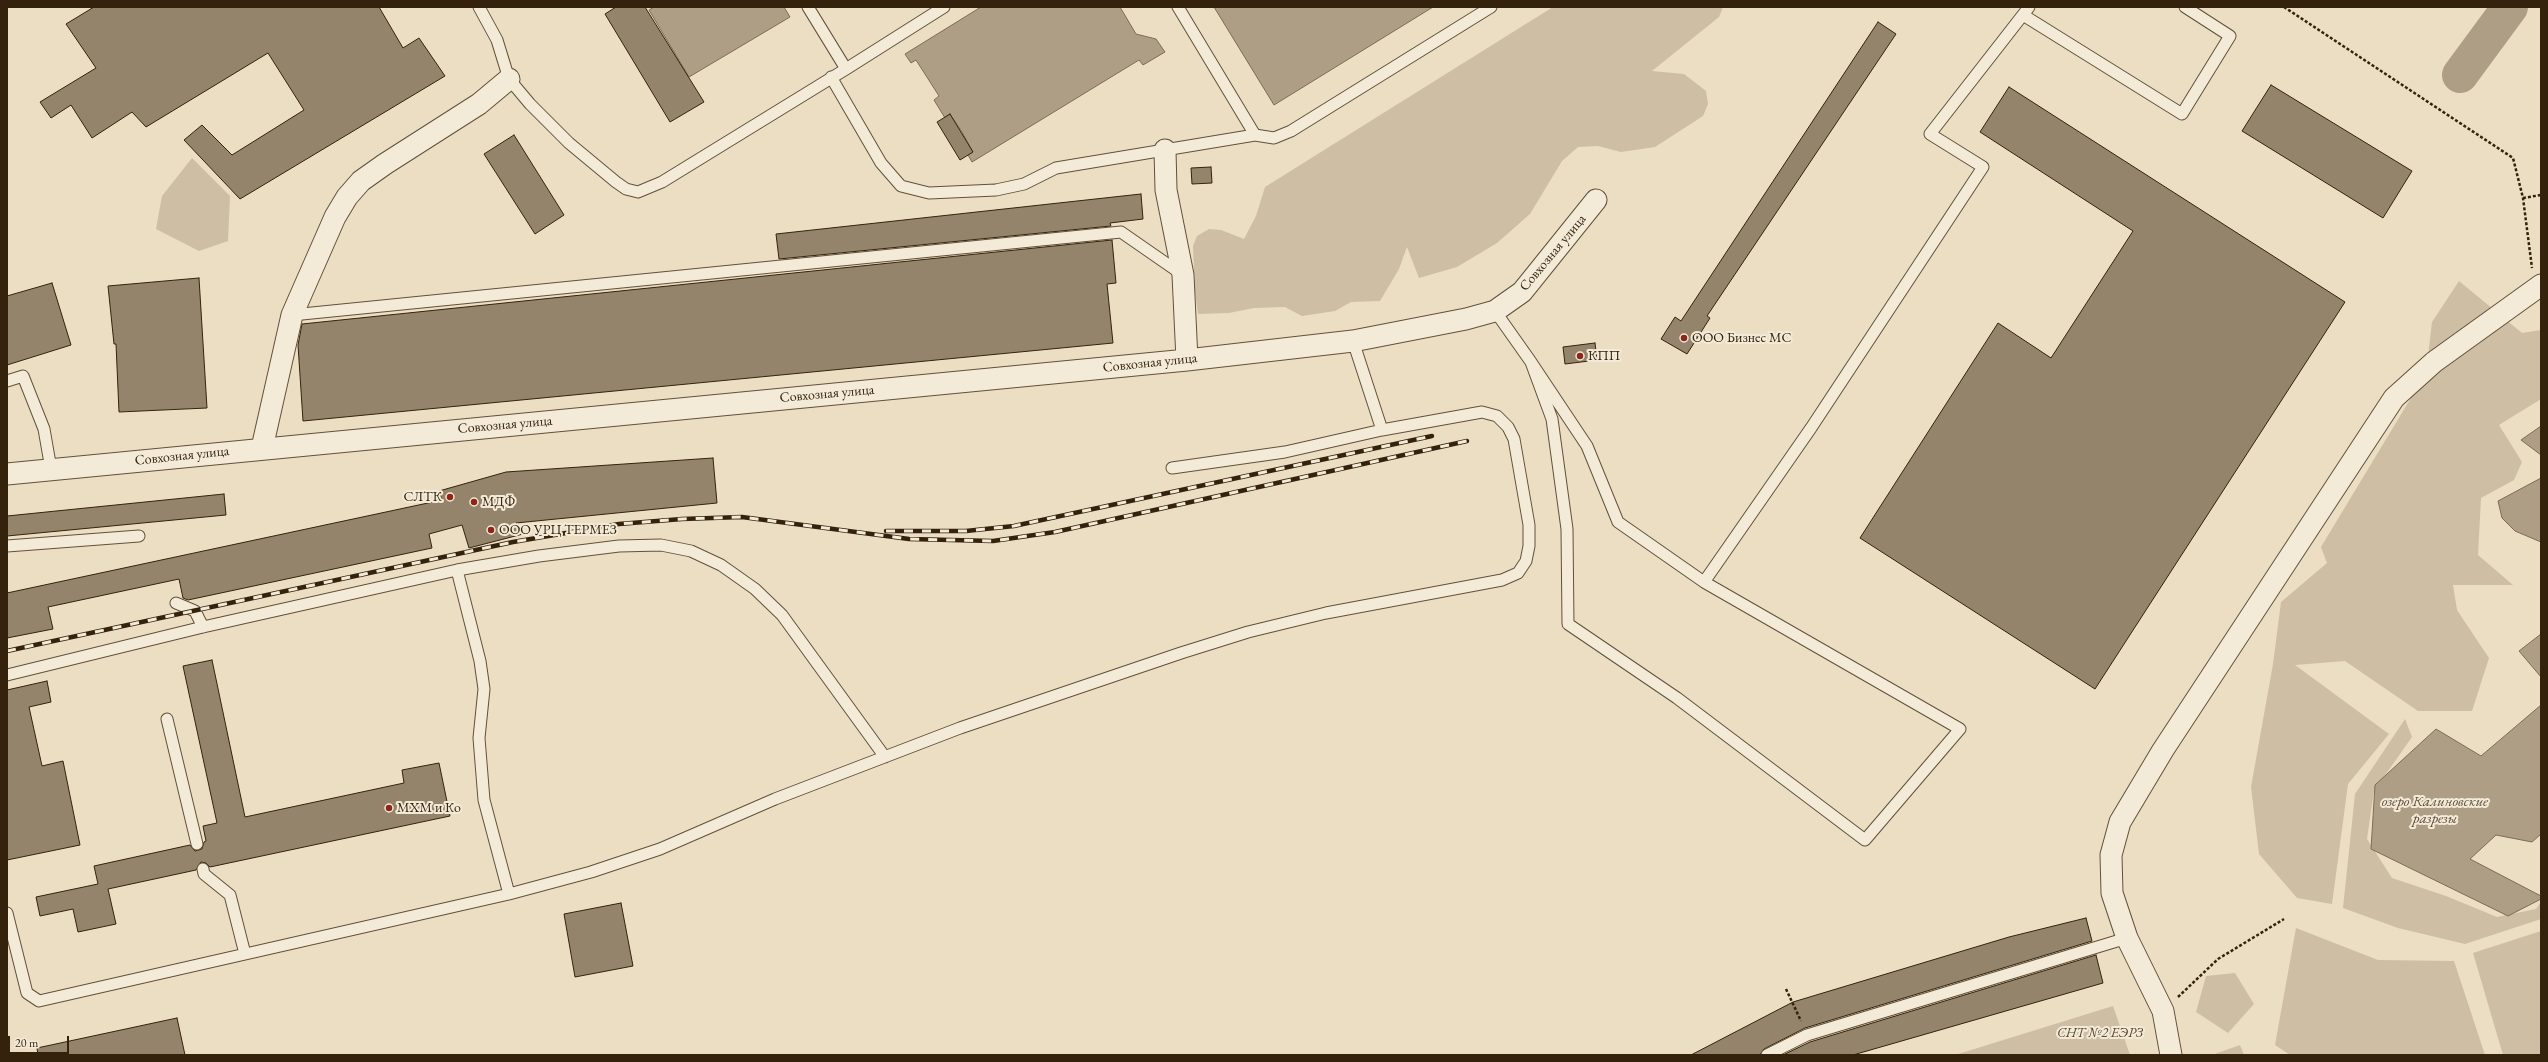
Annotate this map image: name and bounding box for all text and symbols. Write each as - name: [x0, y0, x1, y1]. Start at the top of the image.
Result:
- street label: Совхозная улица: [1516, 211, 1590, 295]
- place label: ООО Бизнес МС: [1692, 330, 1791, 346]
- marker: ООО Бизнес МС: [1679, 333, 1689, 343]
- place label: КПП: [1588, 348, 1620, 364]
- street label: Совхозная улица: [1102, 350, 1198, 376]
- marker: КПП: [1575, 351, 1585, 361]
- street label: Совхозная улица: [779, 381, 875, 407]
- street label: Совхозная улица: [457, 412, 553, 438]
- street label: Совхозная улица: [134, 443, 230, 469]
- place label: СЛТК: [403, 489, 442, 505]
- marker: СЛТК: [445, 492, 455, 502]
- place label: МДФ: [482, 494, 515, 510]
- marker: МДФ: [469, 497, 479, 507]
- place label: ООО УРЦ ТЕРМЕЗ: [499, 522, 617, 538]
- marker: ООО УРЦ ТЕРМЕЗ: [486, 525, 496, 535]
- water label: озеро Калиновские разрезы: [2382, 793, 2488, 828]
- place label: МХМ и Ко: [397, 800, 461, 816]
- marker: МХМ и Ко: [384, 803, 394, 813]
- park label: СНТ №2 ЕЭРЗ: [2057, 1025, 2143, 1041]
- scale bar: [10, 1028, 71, 1054]
- text: 20 m: [15, 1035, 38, 1051]

